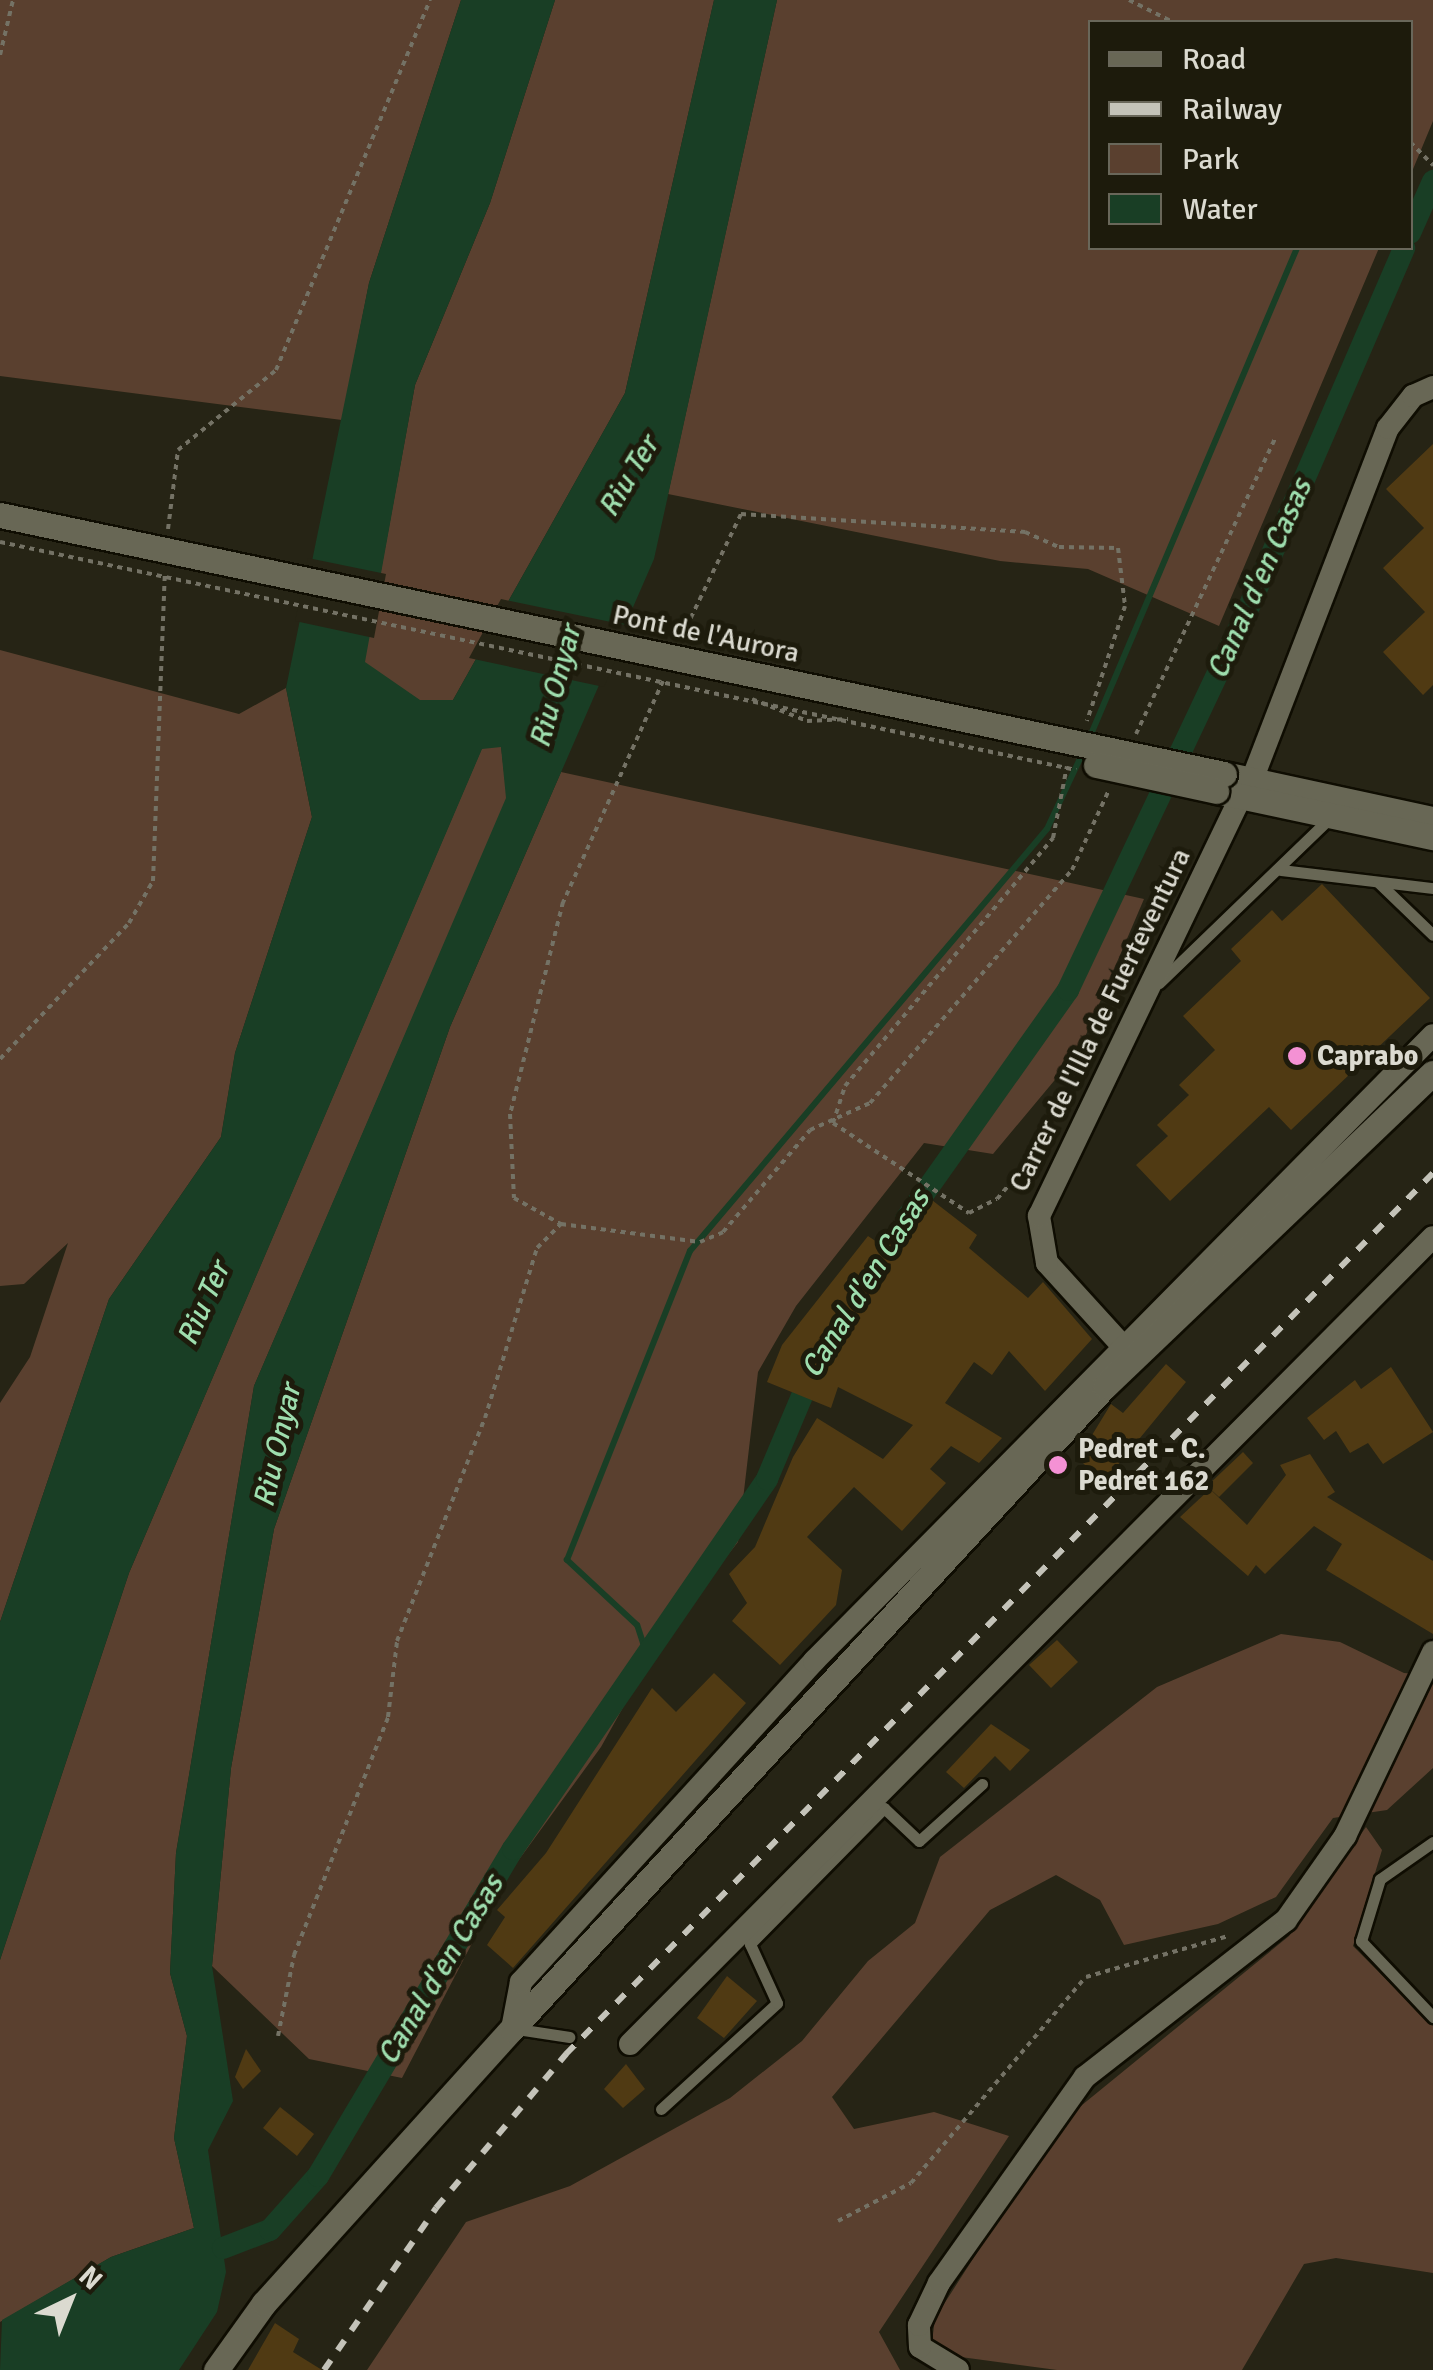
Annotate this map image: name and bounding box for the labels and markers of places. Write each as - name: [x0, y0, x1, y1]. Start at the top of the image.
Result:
- place label: Caprabo: [1317, 1039, 1418, 1073]
- marker: Caprabo: [1286, 1045, 1308, 1067]
- place label: Pedret - C. Pedret 162: [1078, 1432, 1209, 1498]
- marker: Pedret - C. Pedret 162: [1047, 1454, 1069, 1476]

